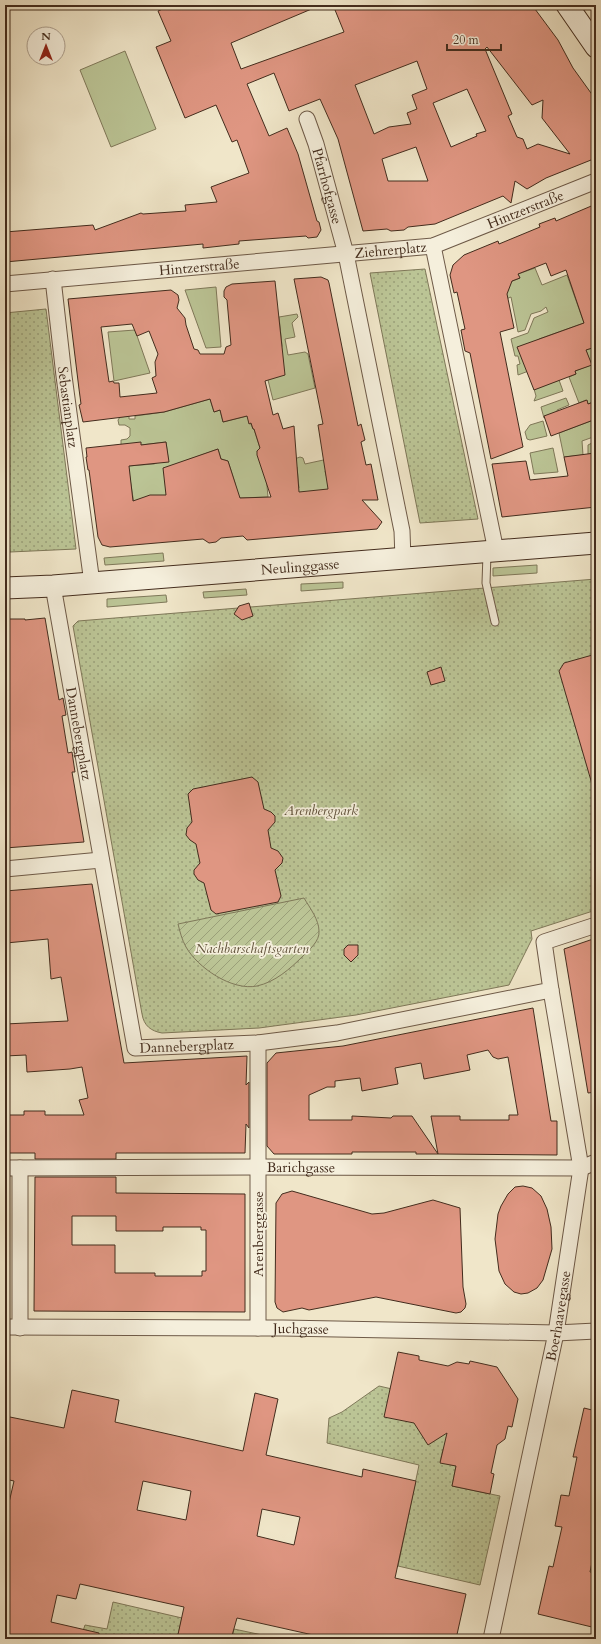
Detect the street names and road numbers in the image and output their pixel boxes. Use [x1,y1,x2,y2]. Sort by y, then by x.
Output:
street label: Pfarrhofgasse [308,146,347,226]
street label: Hintzerstraße [484,185,566,233]
street label: Ziehrerplatz [354,237,428,262]
street label: Hintzerstraße [158,254,240,280]
street label: Sebastianplatz [53,365,83,450]
street label: Neulinggasse [260,554,340,579]
street label: Dannebergplatz [62,686,97,783]
street label: Dannebergplatz [139,1034,235,1057]
street label: Barichgasse [267,1158,335,1177]
street label: Arenberggasse [249,1191,268,1277]
street label: Boerhaavegasse [541,1269,575,1363]
street label: Juchgasse [271,1318,329,1338]

